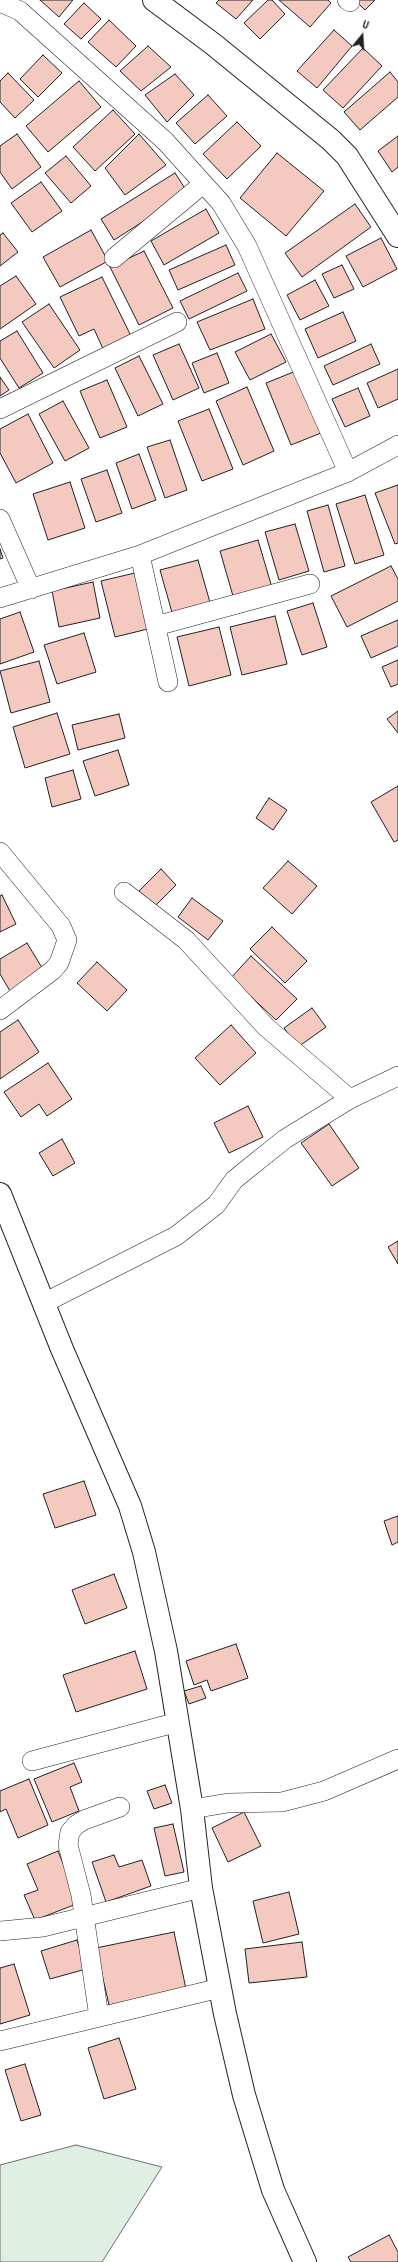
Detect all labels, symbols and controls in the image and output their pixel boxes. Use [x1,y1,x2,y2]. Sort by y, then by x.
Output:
north arrow [342,16,382,56]
text: U [361,17,371,32]

